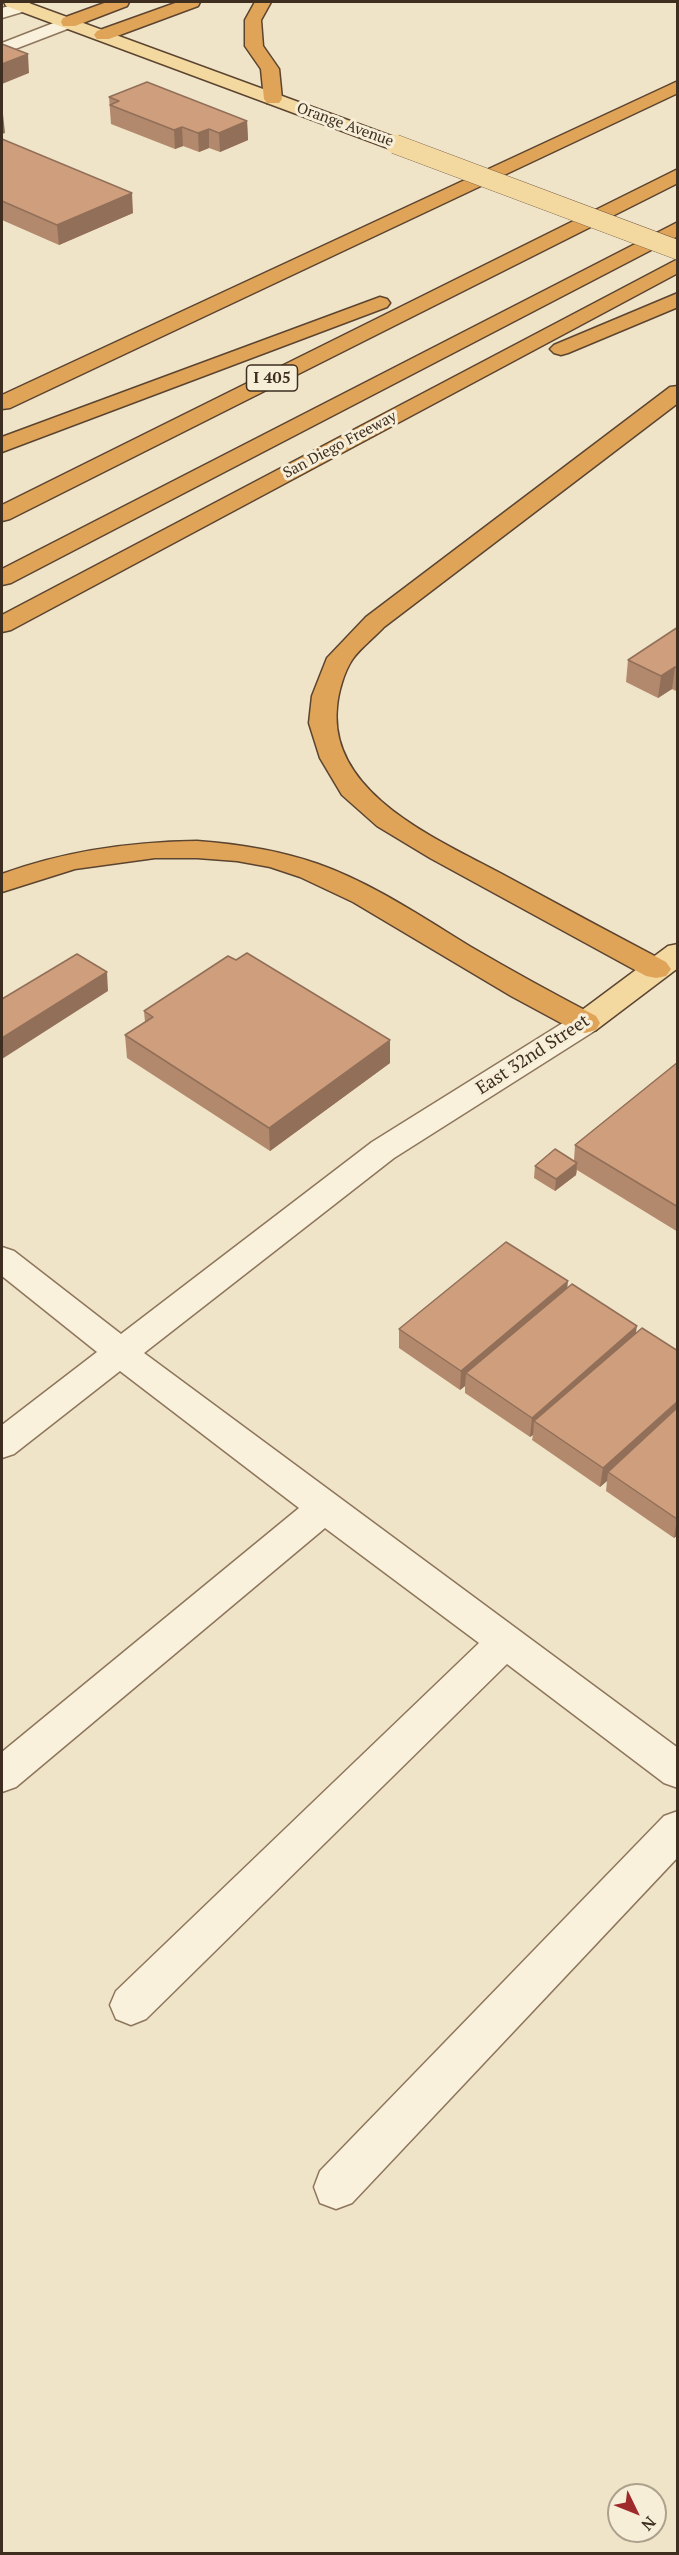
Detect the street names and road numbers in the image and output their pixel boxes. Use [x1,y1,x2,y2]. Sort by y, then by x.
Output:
street label: Orange Avenue [294,99,396,151]
road number: I 405 [246,365,298,391]
street label: San Diego Freeway [280,408,400,482]
street label: East 32nd Street [472,1010,594,1100]

